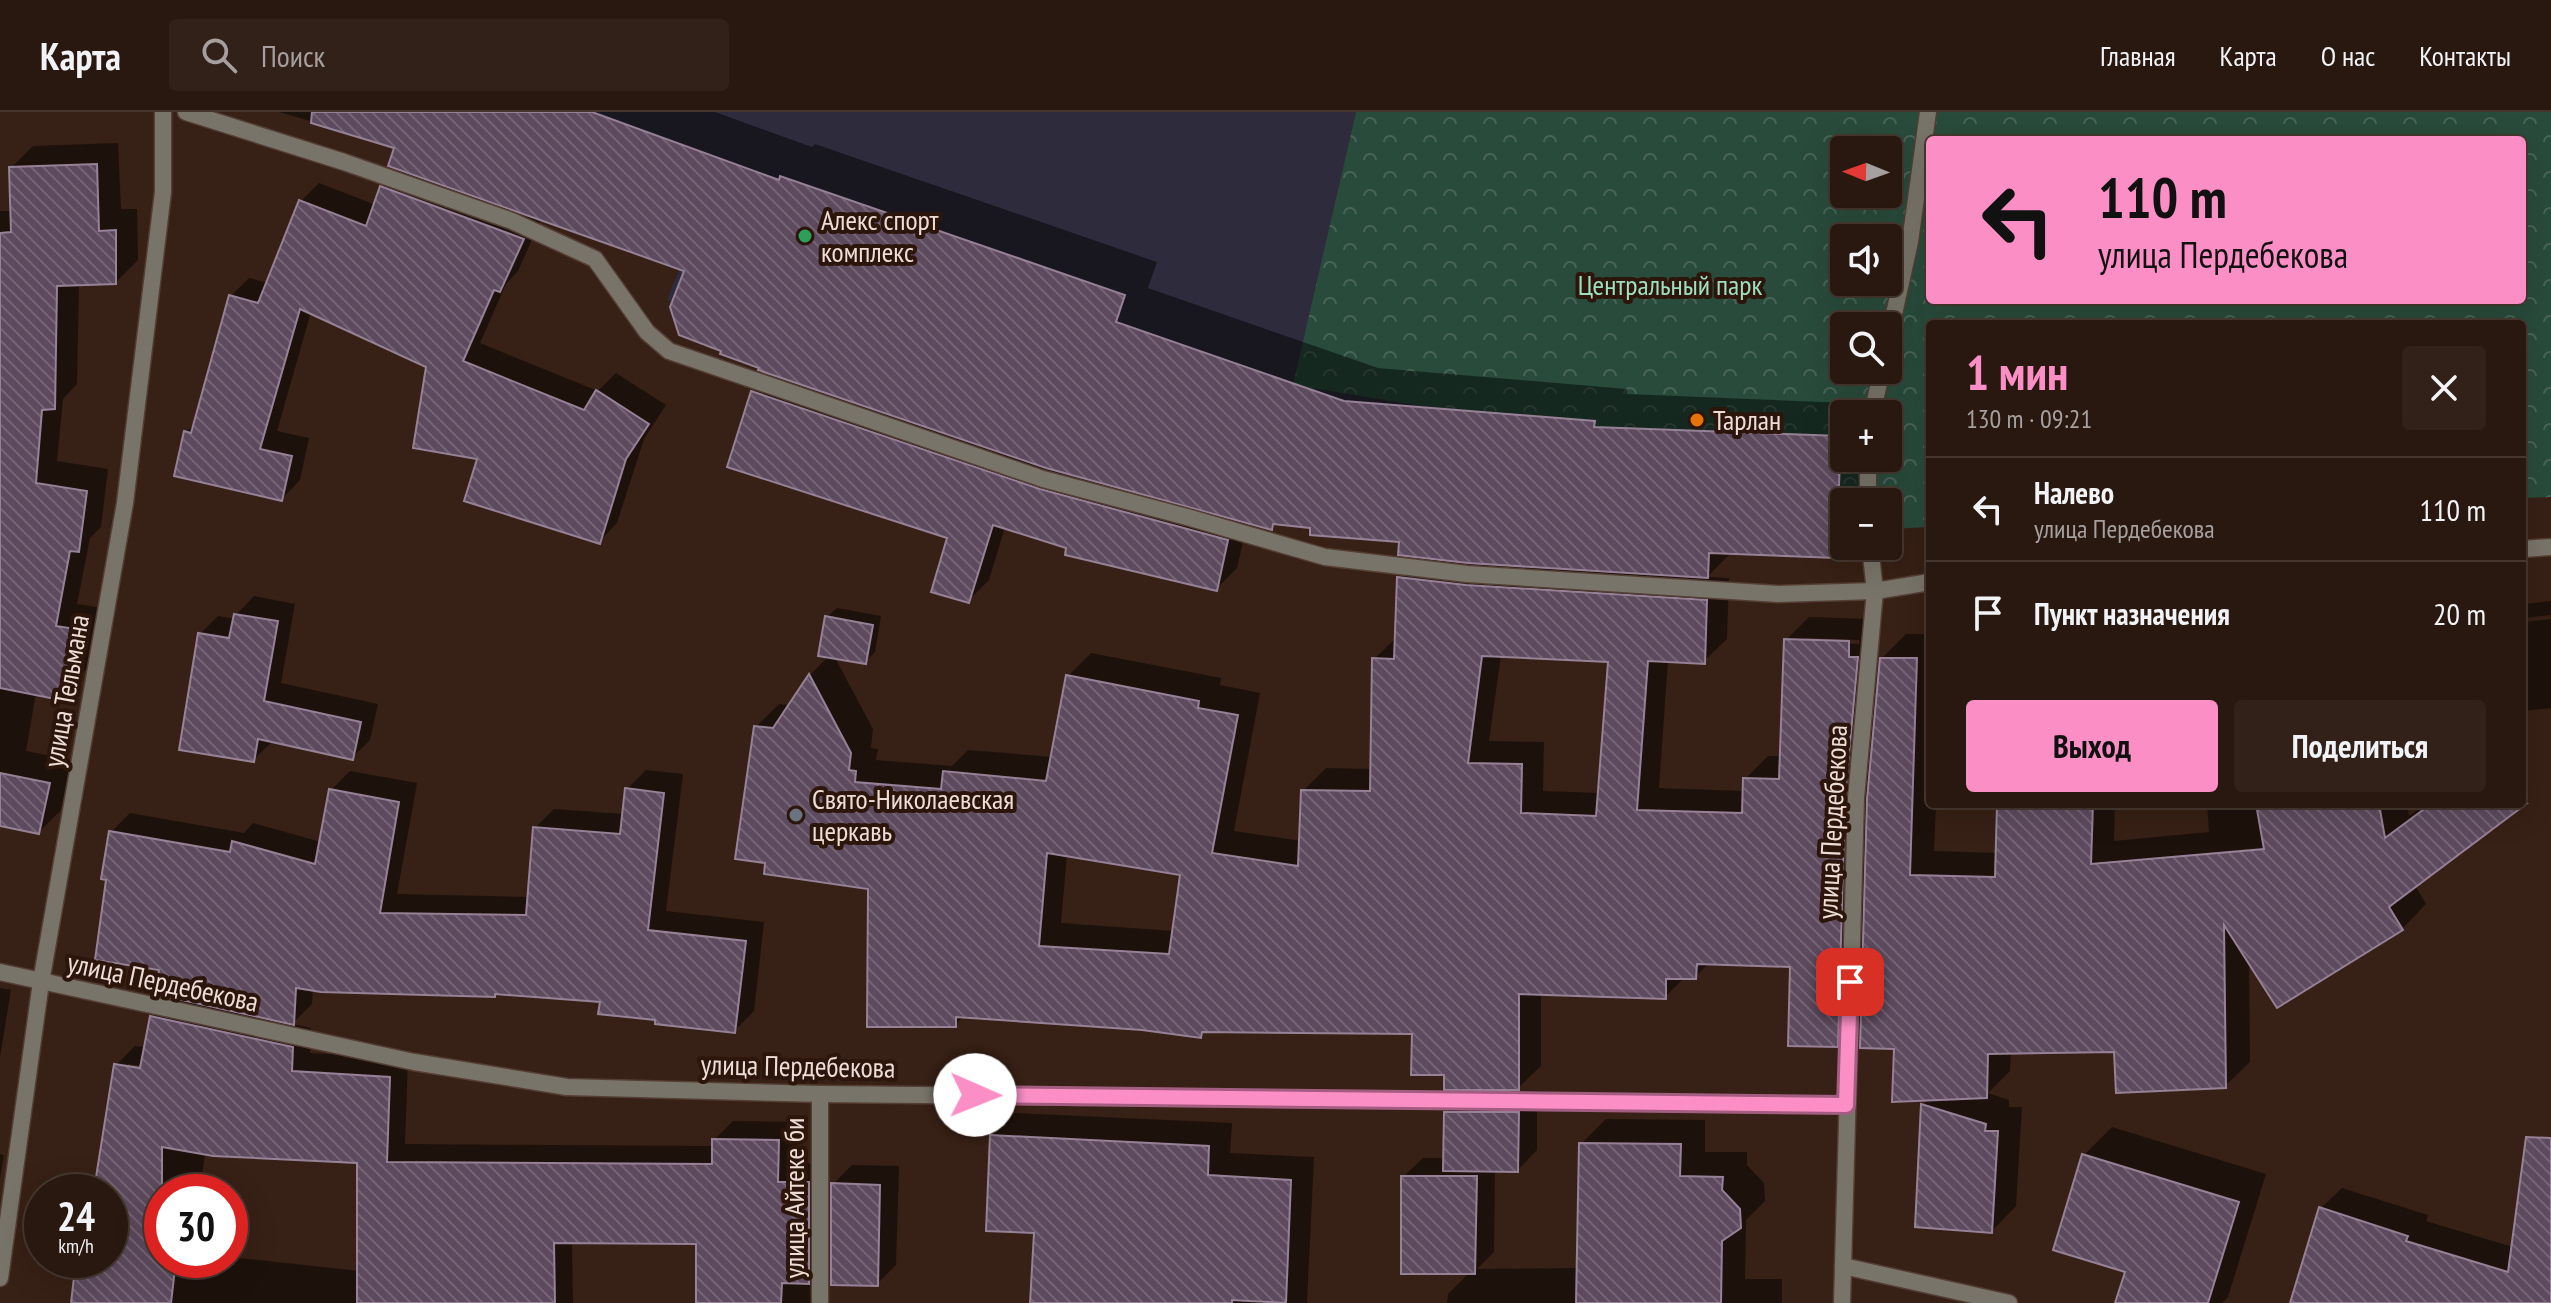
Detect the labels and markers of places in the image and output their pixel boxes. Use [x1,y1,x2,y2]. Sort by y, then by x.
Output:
place label: Алекс спорт комплекс [821,201,938,270]
marker: Алекс спорт комплекс [796,227,814,245]
place label: Тарлан [1713,401,1781,438]
marker: Тарлан [1688,411,1706,429]
place label: Свято-Николаевская церкавь [812,780,1014,849]
marker: Свято-Николаевская церкавь [787,806,805,824]
pin [1816,948,1884,1016]

